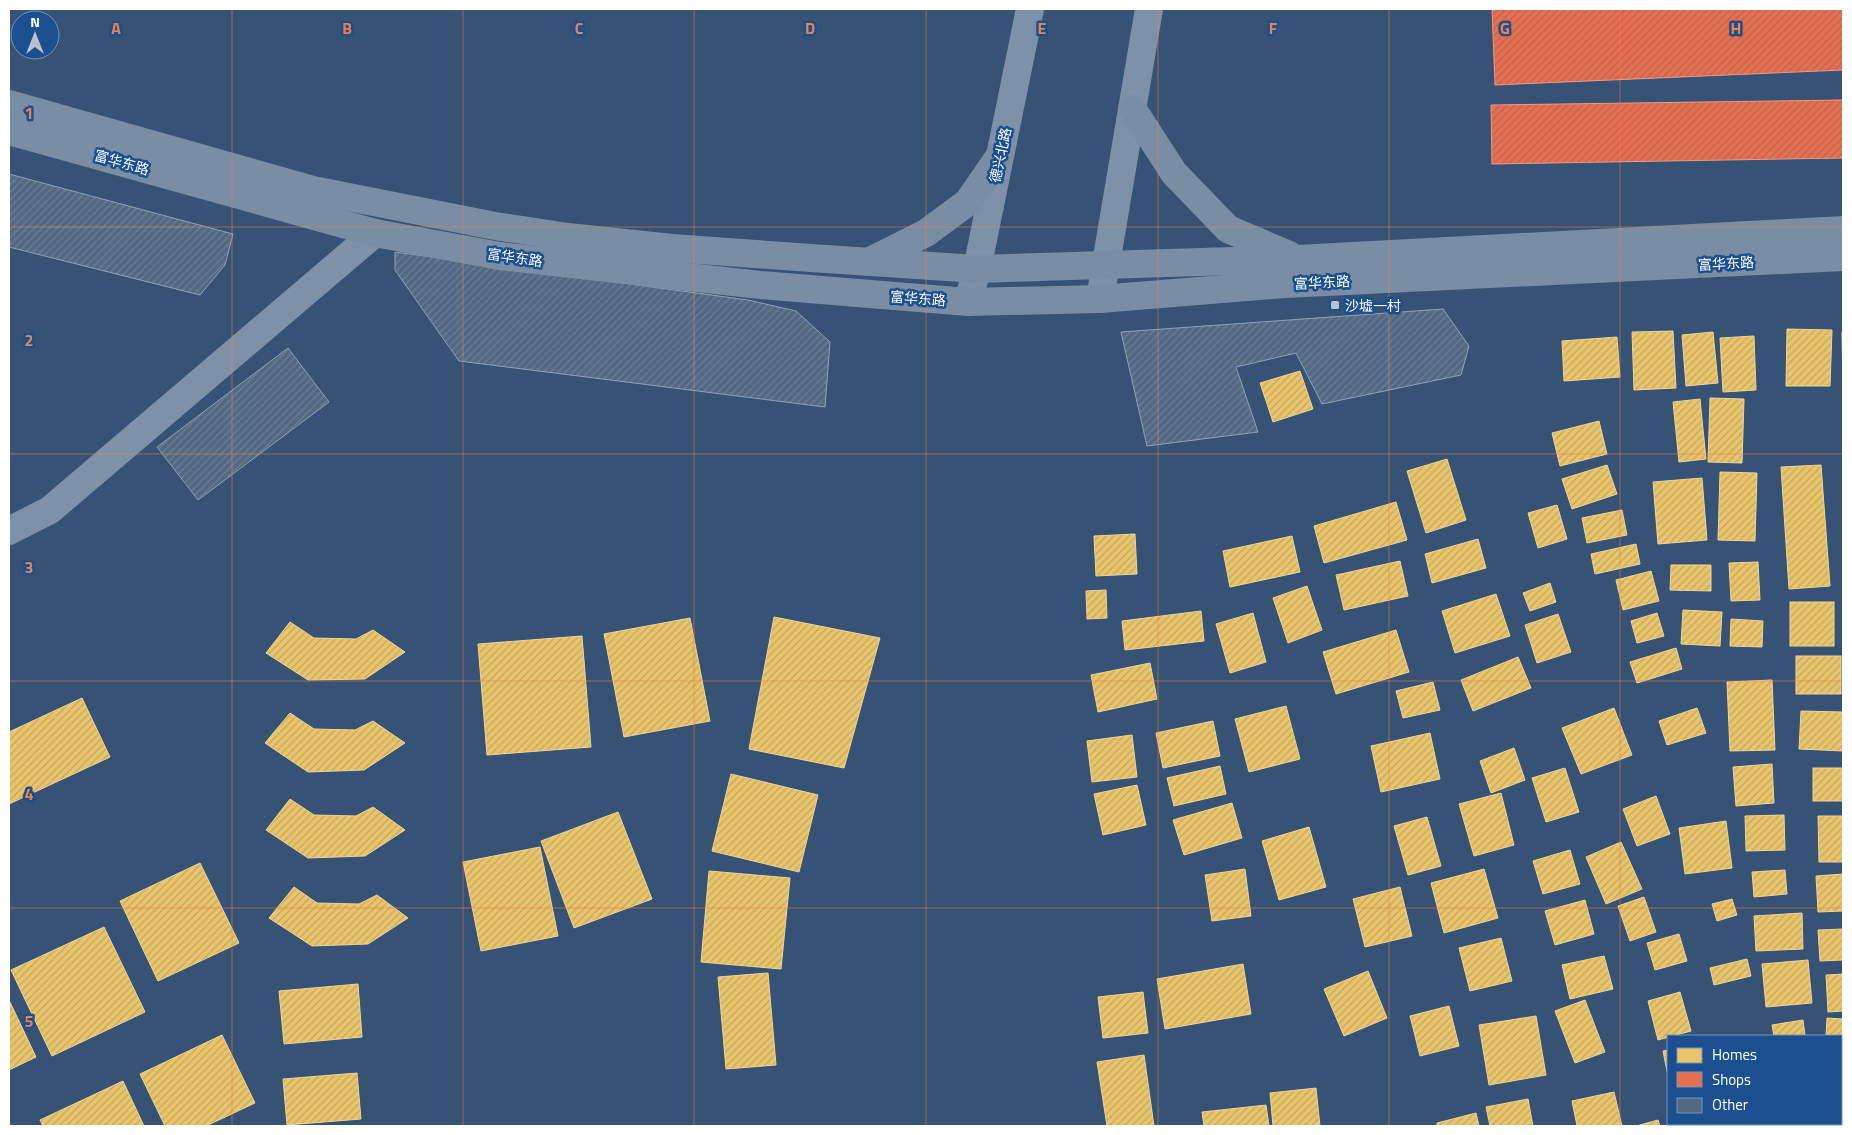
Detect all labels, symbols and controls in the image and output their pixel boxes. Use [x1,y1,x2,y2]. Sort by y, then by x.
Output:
north arrow [10,10,60,60]
text: N [30,11,40,32]
text: A [111,16,121,40]
text: B [342,16,352,40]
text: C [575,16,584,40]
text: D [805,16,815,40]
text: E [1038,16,1047,40]
text: F [1269,16,1278,40]
text: G [1500,16,1510,40]
text: H [1731,16,1741,40]
text: 1 [25,101,33,125]
street label: 德兴北路 [984,125,1016,185]
street label: 富华东路 [92,144,152,180]
street label: 富华东路 [486,243,544,271]
street label: 富华东路 [1697,251,1755,275]
street label: 富华东路 [1293,270,1351,294]
street label: 富华东路 [889,286,947,310]
place label: 沙墟一村 [1345,295,1401,316]
marker: 沙墟一村 [1329,299,1341,311]
text: 2 [25,328,33,352]
text: 3 [25,555,33,579]
text: 4 [25,782,34,806]
text: 5 [25,1009,34,1033]
legend [1667,1035,1842,1125]
text: Homes [1712,1043,1757,1066]
text: Shops [1712,1068,1751,1091]
text: Other [1712,1093,1748,1116]

